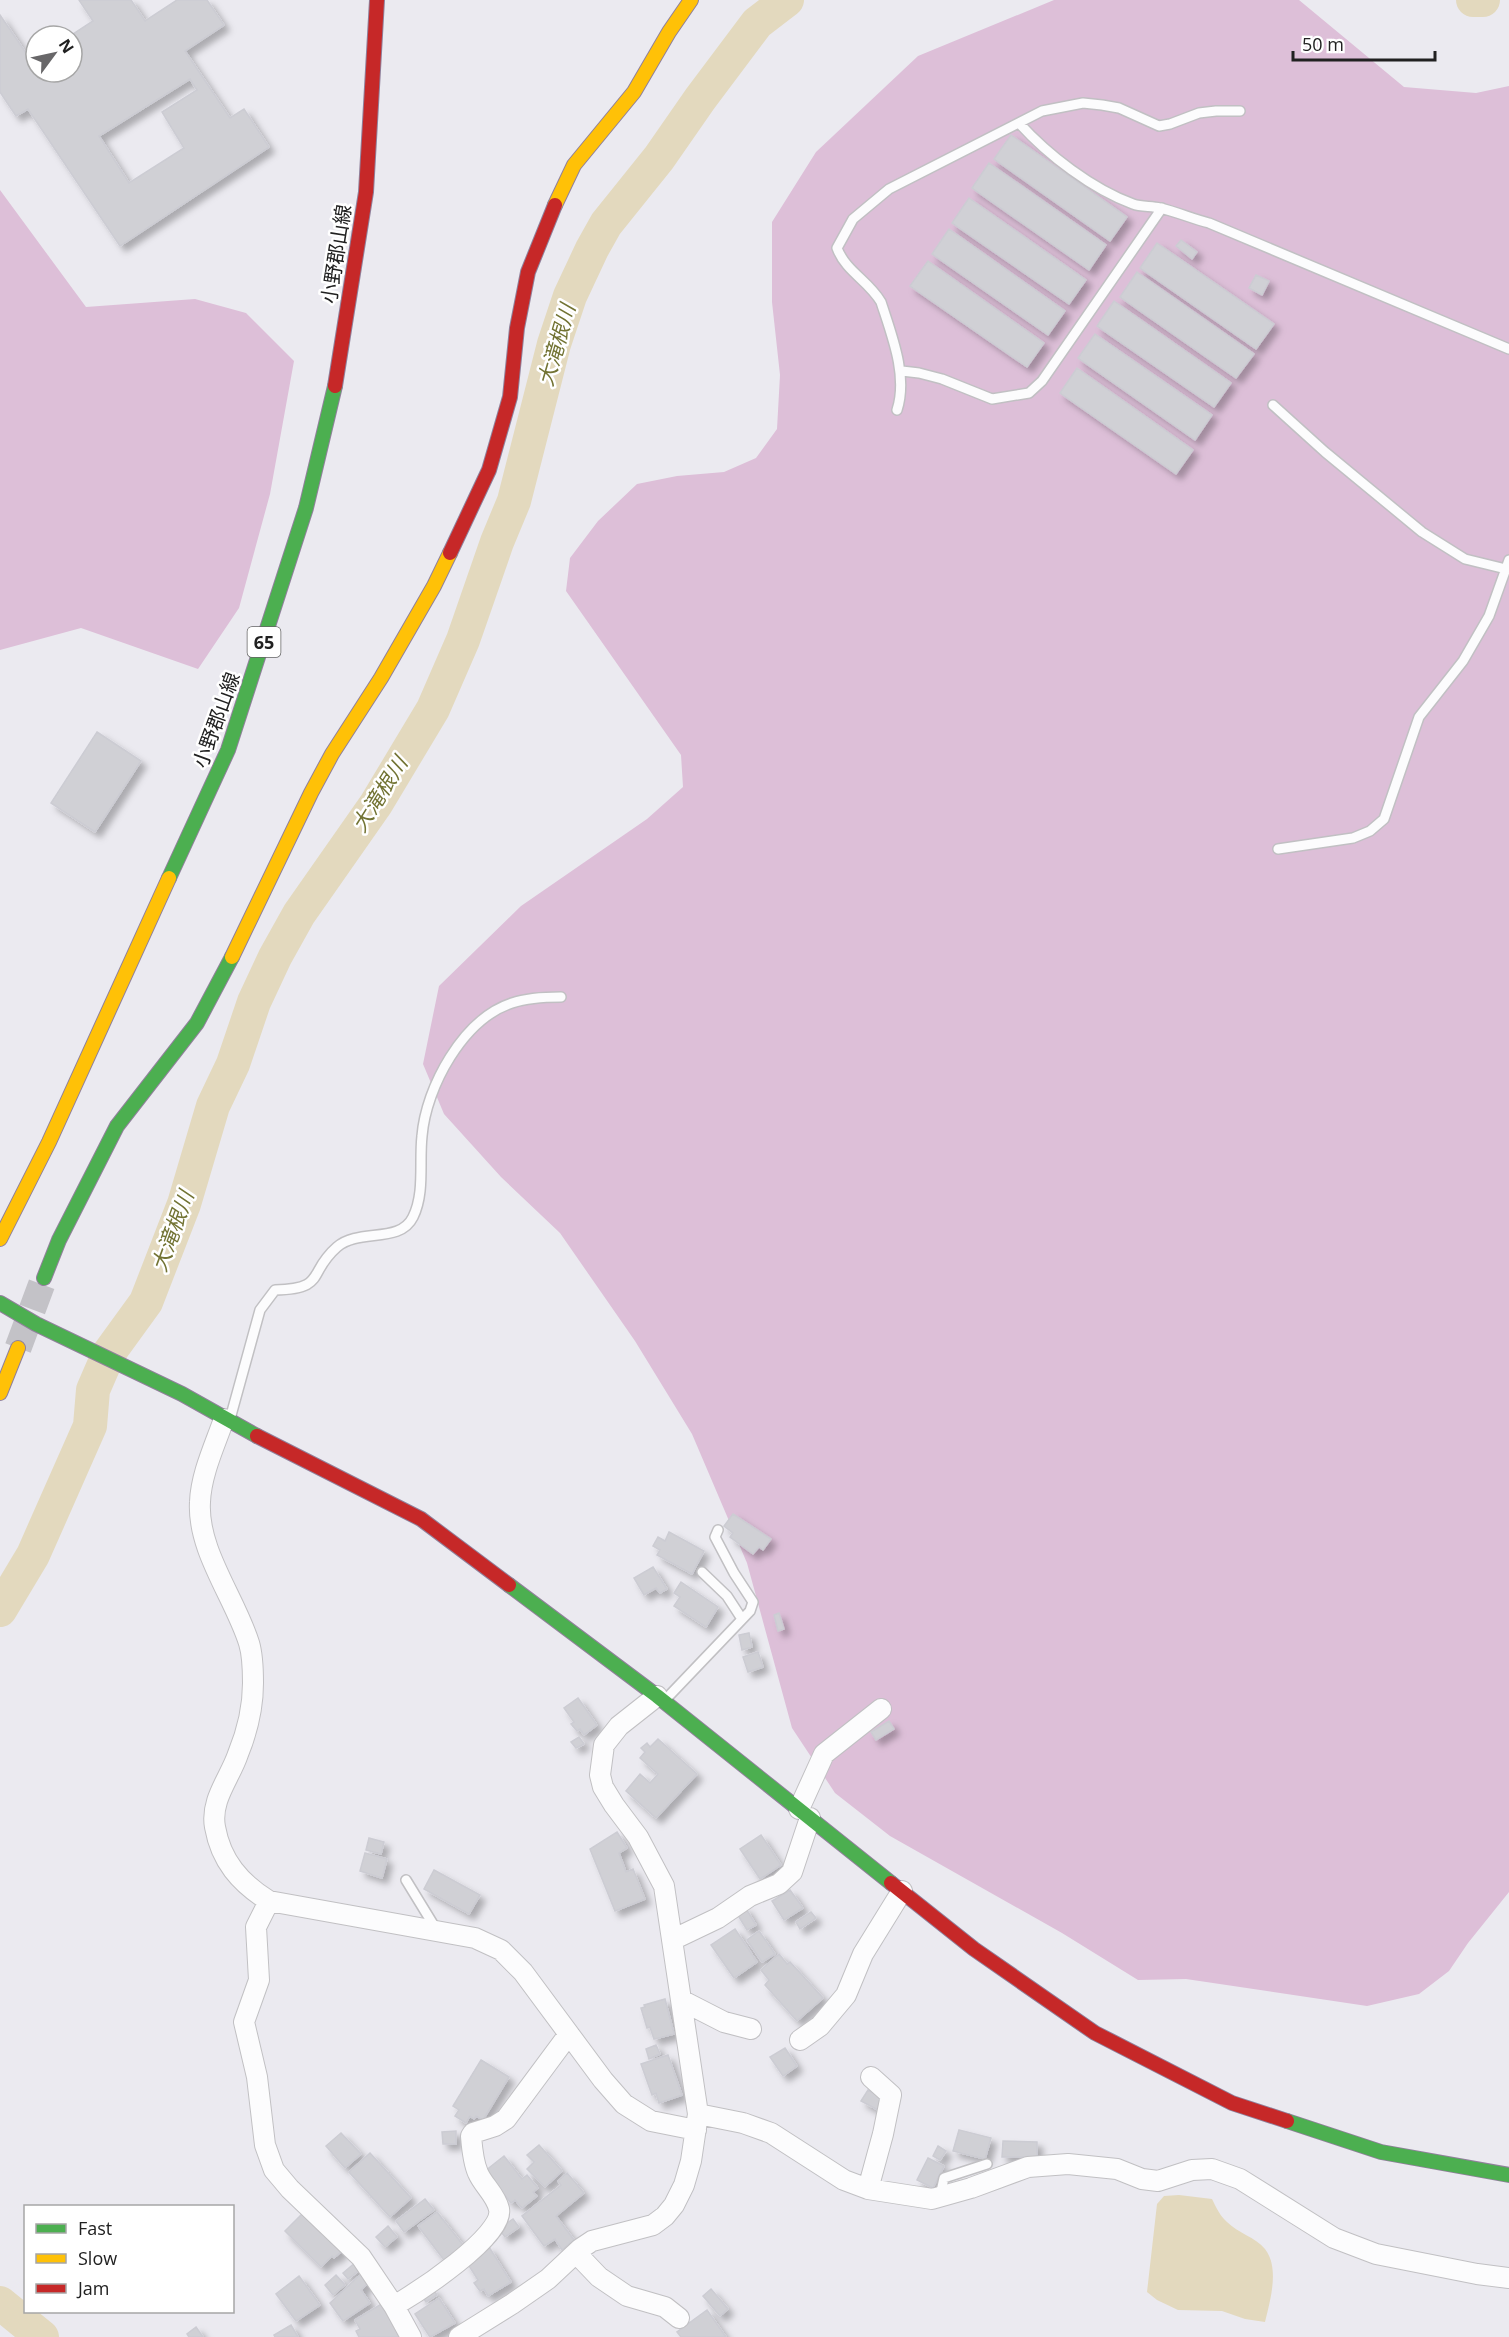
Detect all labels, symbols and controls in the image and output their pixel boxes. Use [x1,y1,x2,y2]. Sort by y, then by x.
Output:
north arrow [24,24,84,84]
scale bar [1293,24,1436,62]
text: 50 m [1302,32,1344,56]
text: N [54,34,79,57]
street label: 小野郡山線 [315,203,357,305]
water label: 大滝根川 [531,299,582,389]
road number: 65 [248,627,280,657]
street label: 小野郡山線 [186,668,246,772]
water label: 大滝根川 [345,749,414,837]
water label: 大滝根川 [144,1185,200,1275]
legend [24,2205,234,2313]
text: Fast [78,2216,112,2240]
text: Slow [78,2246,117,2270]
text: Jam [76,2276,110,2300]

